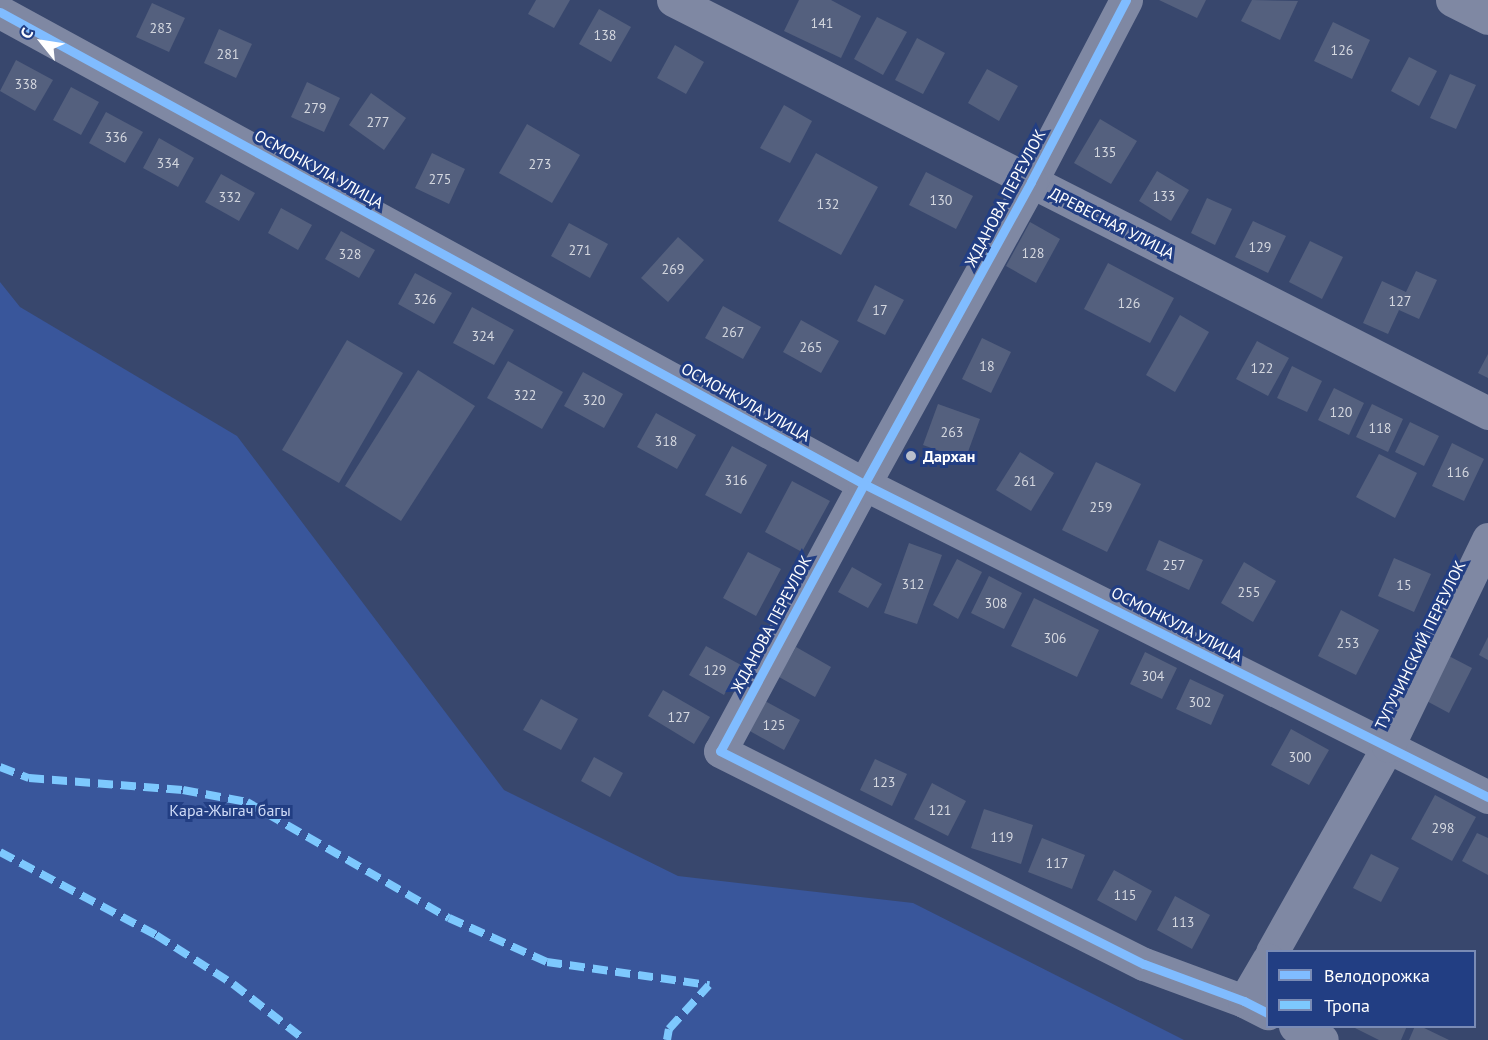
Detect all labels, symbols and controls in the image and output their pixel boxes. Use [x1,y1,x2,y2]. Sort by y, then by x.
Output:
north arrow [12,12,72,72]
house number: 141 [811,15,833,31]
house number: 283 [150,20,172,36]
text: С [16,24,37,42]
house number: 138 [594,27,616,43]
house number: 126 [1331,42,1353,58]
house number: 281 [217,46,239,62]
house number: 338 [15,76,37,92]
house number: 279 [304,100,326,116]
house number: 277 [367,114,389,130]
street label: ОСМОНКУЛА УЛИЦА [251,125,387,213]
street label: ЖДАНОВА ПЕРЕУЛОК [960,126,1050,270]
house number: 336 [105,129,127,145]
house number: 135 [1094,144,1116,160]
house number: 334 [157,155,179,171]
house number: 273 [529,156,551,172]
house number: 275 [429,171,451,187]
street label: ДРЕВЕСНАЯ УЛИЦА [1046,183,1178,263]
house number: 133 [1153,188,1175,204]
house number: 332 [219,189,241,205]
house number: 130 [930,192,952,208]
house number: 132 [817,196,839,212]
house number: 129 [1249,239,1271,255]
house number: 271 [569,242,591,258]
house number: 128 [1022,245,1044,261]
house number: 328 [339,246,361,262]
house number: 269 [662,261,684,277]
house number: 326 [414,291,436,307]
house number: 127 [1389,293,1411,309]
house number: 126 [1118,295,1140,311]
house number: 17 [872,302,888,318]
house number: 267 [722,324,744,340]
house number: 324 [472,328,494,344]
house number: 265 [800,339,822,355]
street label: ОСМОНКУЛА УЛИЦА [678,358,814,446]
house number: 18 [979,358,995,374]
house number: 122 [1251,360,1273,376]
house number: 322 [514,387,536,403]
house number: 320 [583,392,605,408]
house number: 120 [1330,404,1352,420]
house number: 118 [1369,420,1391,436]
house number: 263 [941,424,963,440]
house number: 318 [655,433,677,449]
place label: Дархан [923,446,975,466]
marker: Дархан [904,449,918,463]
house number: 116 [1447,464,1469,480]
house number: 316 [725,472,747,488]
house number: 261 [1014,473,1036,489]
house number: 259 [1090,499,1112,515]
street label: ЖДАНОВА ПЕРЕУЛОК [726,552,816,696]
house number: 257 [1163,557,1185,573]
street label: ТУГУЧИНСКИЙ ПЕРЕУЛОК [1371,557,1469,733]
house number: 312 [902,576,924,592]
house number: 15 [1396,577,1412,593]
street label: ОСМОНКУЛА УЛИЦА [1108,582,1246,666]
house number: 255 [1238,584,1260,600]
house number: 308 [985,595,1007,611]
house number: 306 [1044,630,1066,646]
house number: 253 [1337,635,1359,651]
house number: 129 [704,662,726,678]
house number: 304 [1142,668,1164,684]
house number: 302 [1189,694,1211,710]
house number: 127 [668,709,690,725]
house number: 125 [763,717,785,733]
house number: 300 [1289,749,1311,765]
house number: 123 [873,774,895,790]
park label: Кара-Жыгач багы [169,800,291,820]
house number: 121 [929,802,951,818]
house number: 298 [1432,820,1454,836]
house number: 119 [991,829,1013,845]
house number: 117 [1046,855,1068,871]
house number: 115 [1114,887,1136,903]
house number: 113 [1172,914,1194,930]
legend [1266,950,1476,1028]
text: Велодорожка [1324,964,1430,987]
text: Тропа [1324,994,1370,1017]

